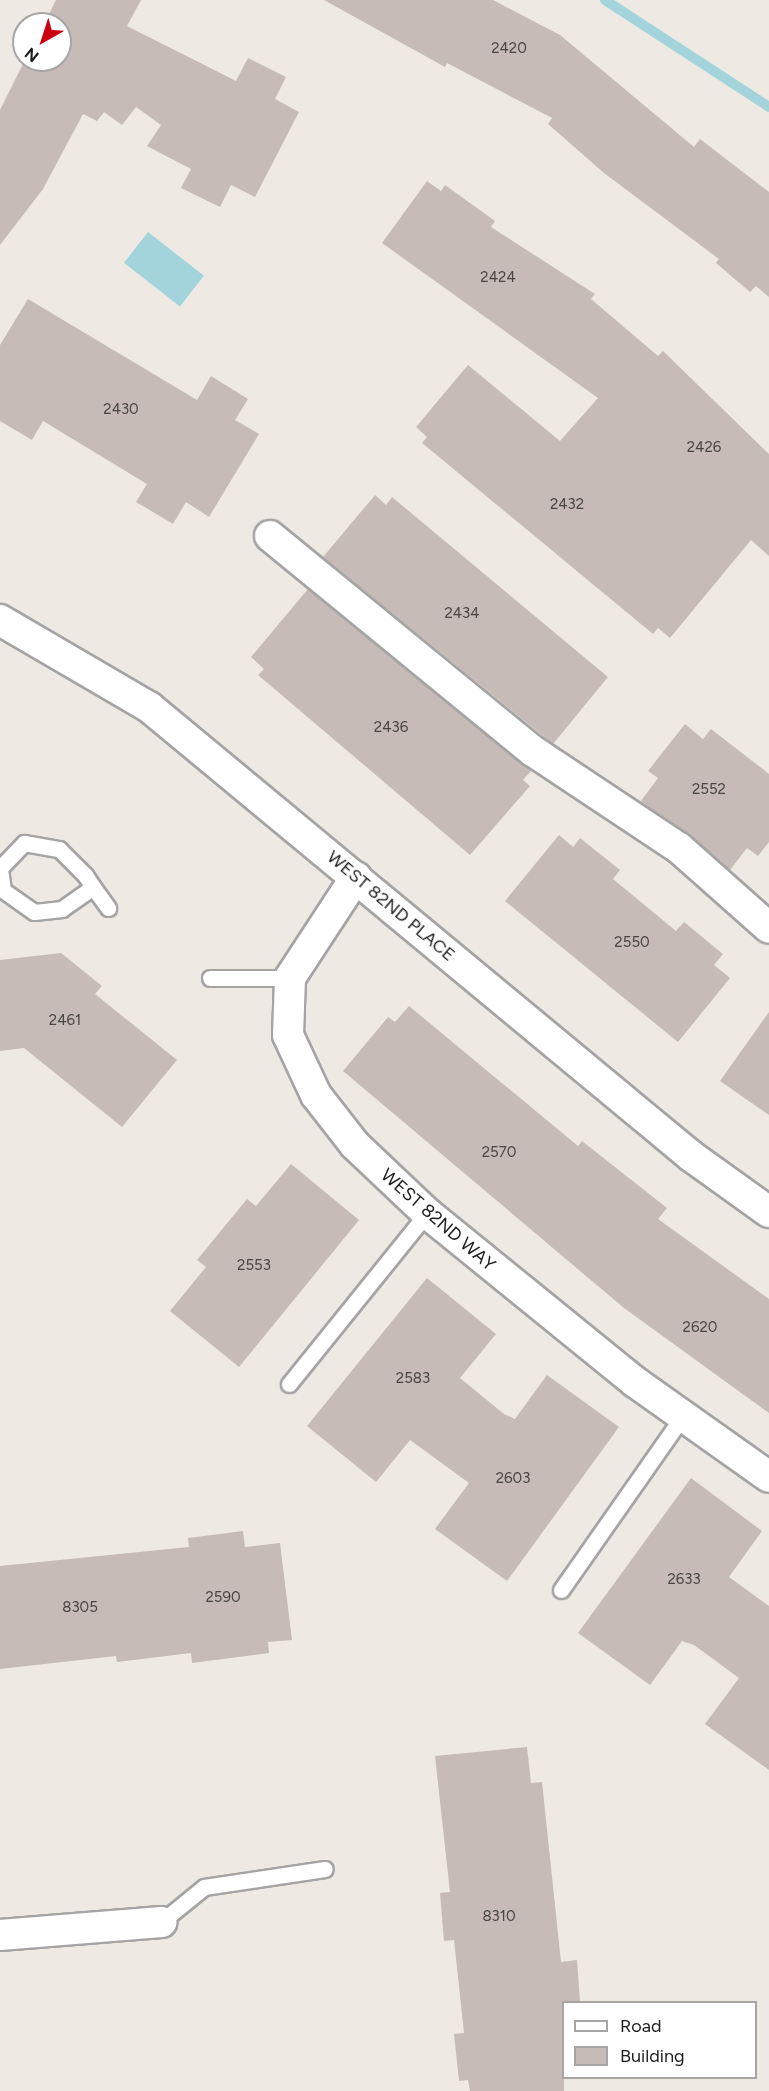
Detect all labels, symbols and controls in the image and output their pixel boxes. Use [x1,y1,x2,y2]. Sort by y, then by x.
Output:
north arrow [12,12,72,72]
house number: 2420 [491,40,527,58]
text: N [21,44,42,66]
house number: 2424 [480,269,516,287]
house number: 2430 [103,401,139,419]
house number: 2426 [687,439,721,457]
house number: 2432 [550,496,584,514]
house number: 2434 [444,605,480,623]
house number: 2436 [374,719,408,737]
house number: 2552 [692,781,726,799]
street label: WEST 82ND PLACE [323,846,459,966]
house number: 2550 [614,934,650,952]
house number: 2461 [49,1012,81,1030]
house number: 2570 [482,1144,516,1162]
street label: WEST 82ND WAY [376,1164,500,1276]
house number: 2553 [237,1257,271,1275]
house number: 2620 [683,1319,717,1337]
house number: 2583 [396,1370,430,1388]
house number: 2603 [496,1470,530,1488]
house number: 2633 [667,1571,701,1589]
house number: 2590 [205,1589,241,1607]
house number: 8305 [62,1599,98,1617]
house number: 8310 [482,1908,516,1926]
legend [562,2001,757,2079]
text: Road [620,2015,661,2037]
text: Building [620,2045,685,2067]

